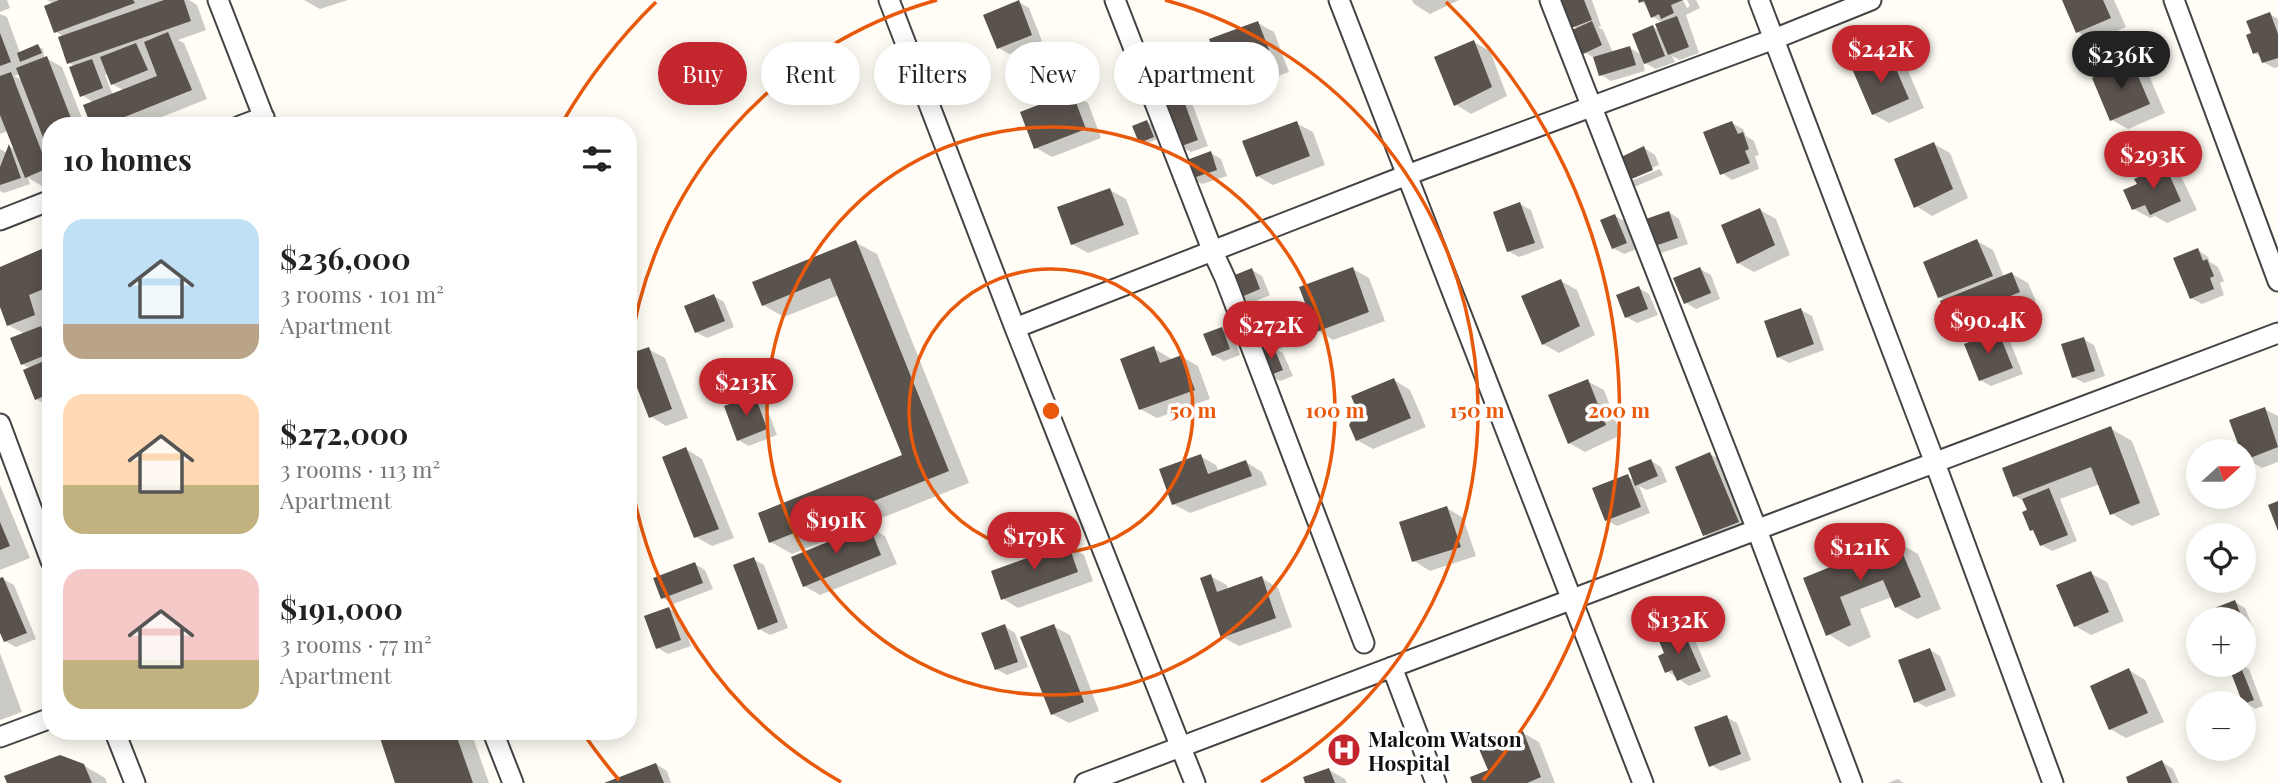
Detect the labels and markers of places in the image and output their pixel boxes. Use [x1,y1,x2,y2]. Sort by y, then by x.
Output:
pin: $242K [1832,25,1930,85]
pin: $236K [2072,32,2170,91]
pin: $293K [2104,132,2202,191]
pin: $90.4K [1931,296,2045,356]
pin: $272K [1222,302,1320,361]
pin: $213K [697,358,795,418]
centre of rings [1039,399,1063,423]
pin: $191K [787,496,885,556]
pin: $179K [985,512,1083,572]
pin: $121K [1811,524,1909,583]
pin: $132K [1629,596,1727,656]
place label: Malcom Watson Hospital [1368,724,1522,776]
hospital icon: Malcom Watson Hospital [1325,731,1363,769]

